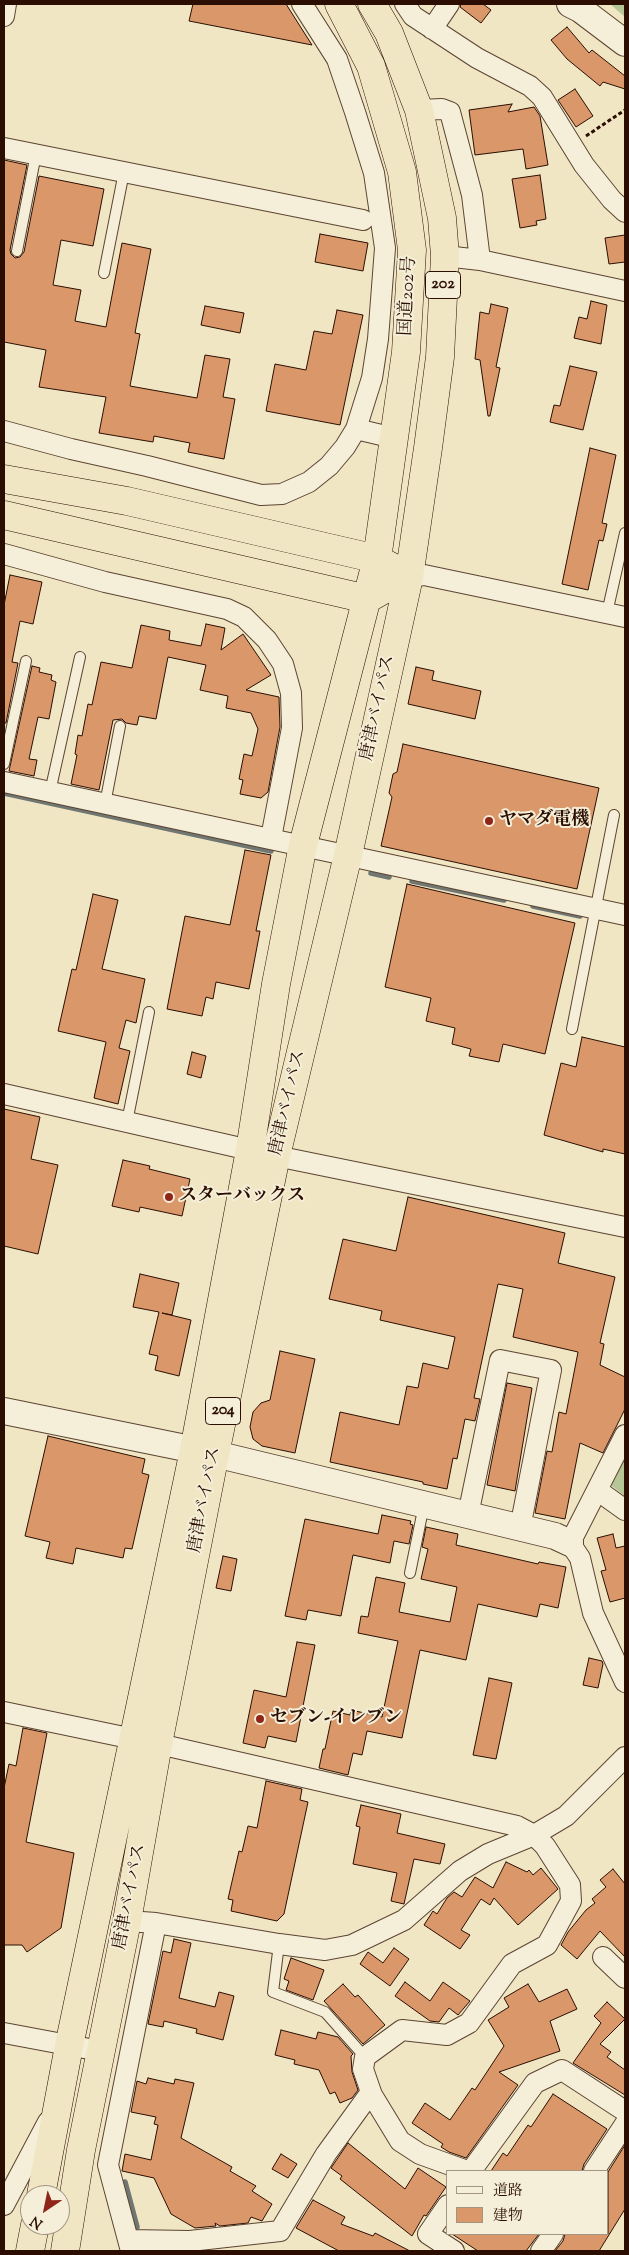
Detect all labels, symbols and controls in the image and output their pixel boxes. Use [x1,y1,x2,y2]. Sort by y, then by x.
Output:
street label: 国道202号 [396,255,422,337]
road number: 202 [426,272,460,298]
street label: 唐津バイパス [357,653,401,763]
place label: ヤマダ電機 [499,810,589,832]
marker: ヤマダ電機 [483,815,495,827]
street label: 唐津バイパス [266,1048,312,1158]
place label: スターバックス [179,1186,305,1208]
marker: スターバックス [163,1191,175,1203]
road number: 204 [206,1398,240,1424]
street label: 唐津バイパス [185,1445,227,1555]
place label: セブン-イレブン [270,1708,402,1730]
marker: セブン-イレブン [254,1713,266,1725]
street label: 唐津バイパス [110,1842,152,1952]
legend [446,2170,609,2235]
text: 道路 [493,2181,523,2202]
north arrow [20,2185,70,2235]
text: 建物 [493,2206,523,2227]
text: N [27,2210,47,2233]

